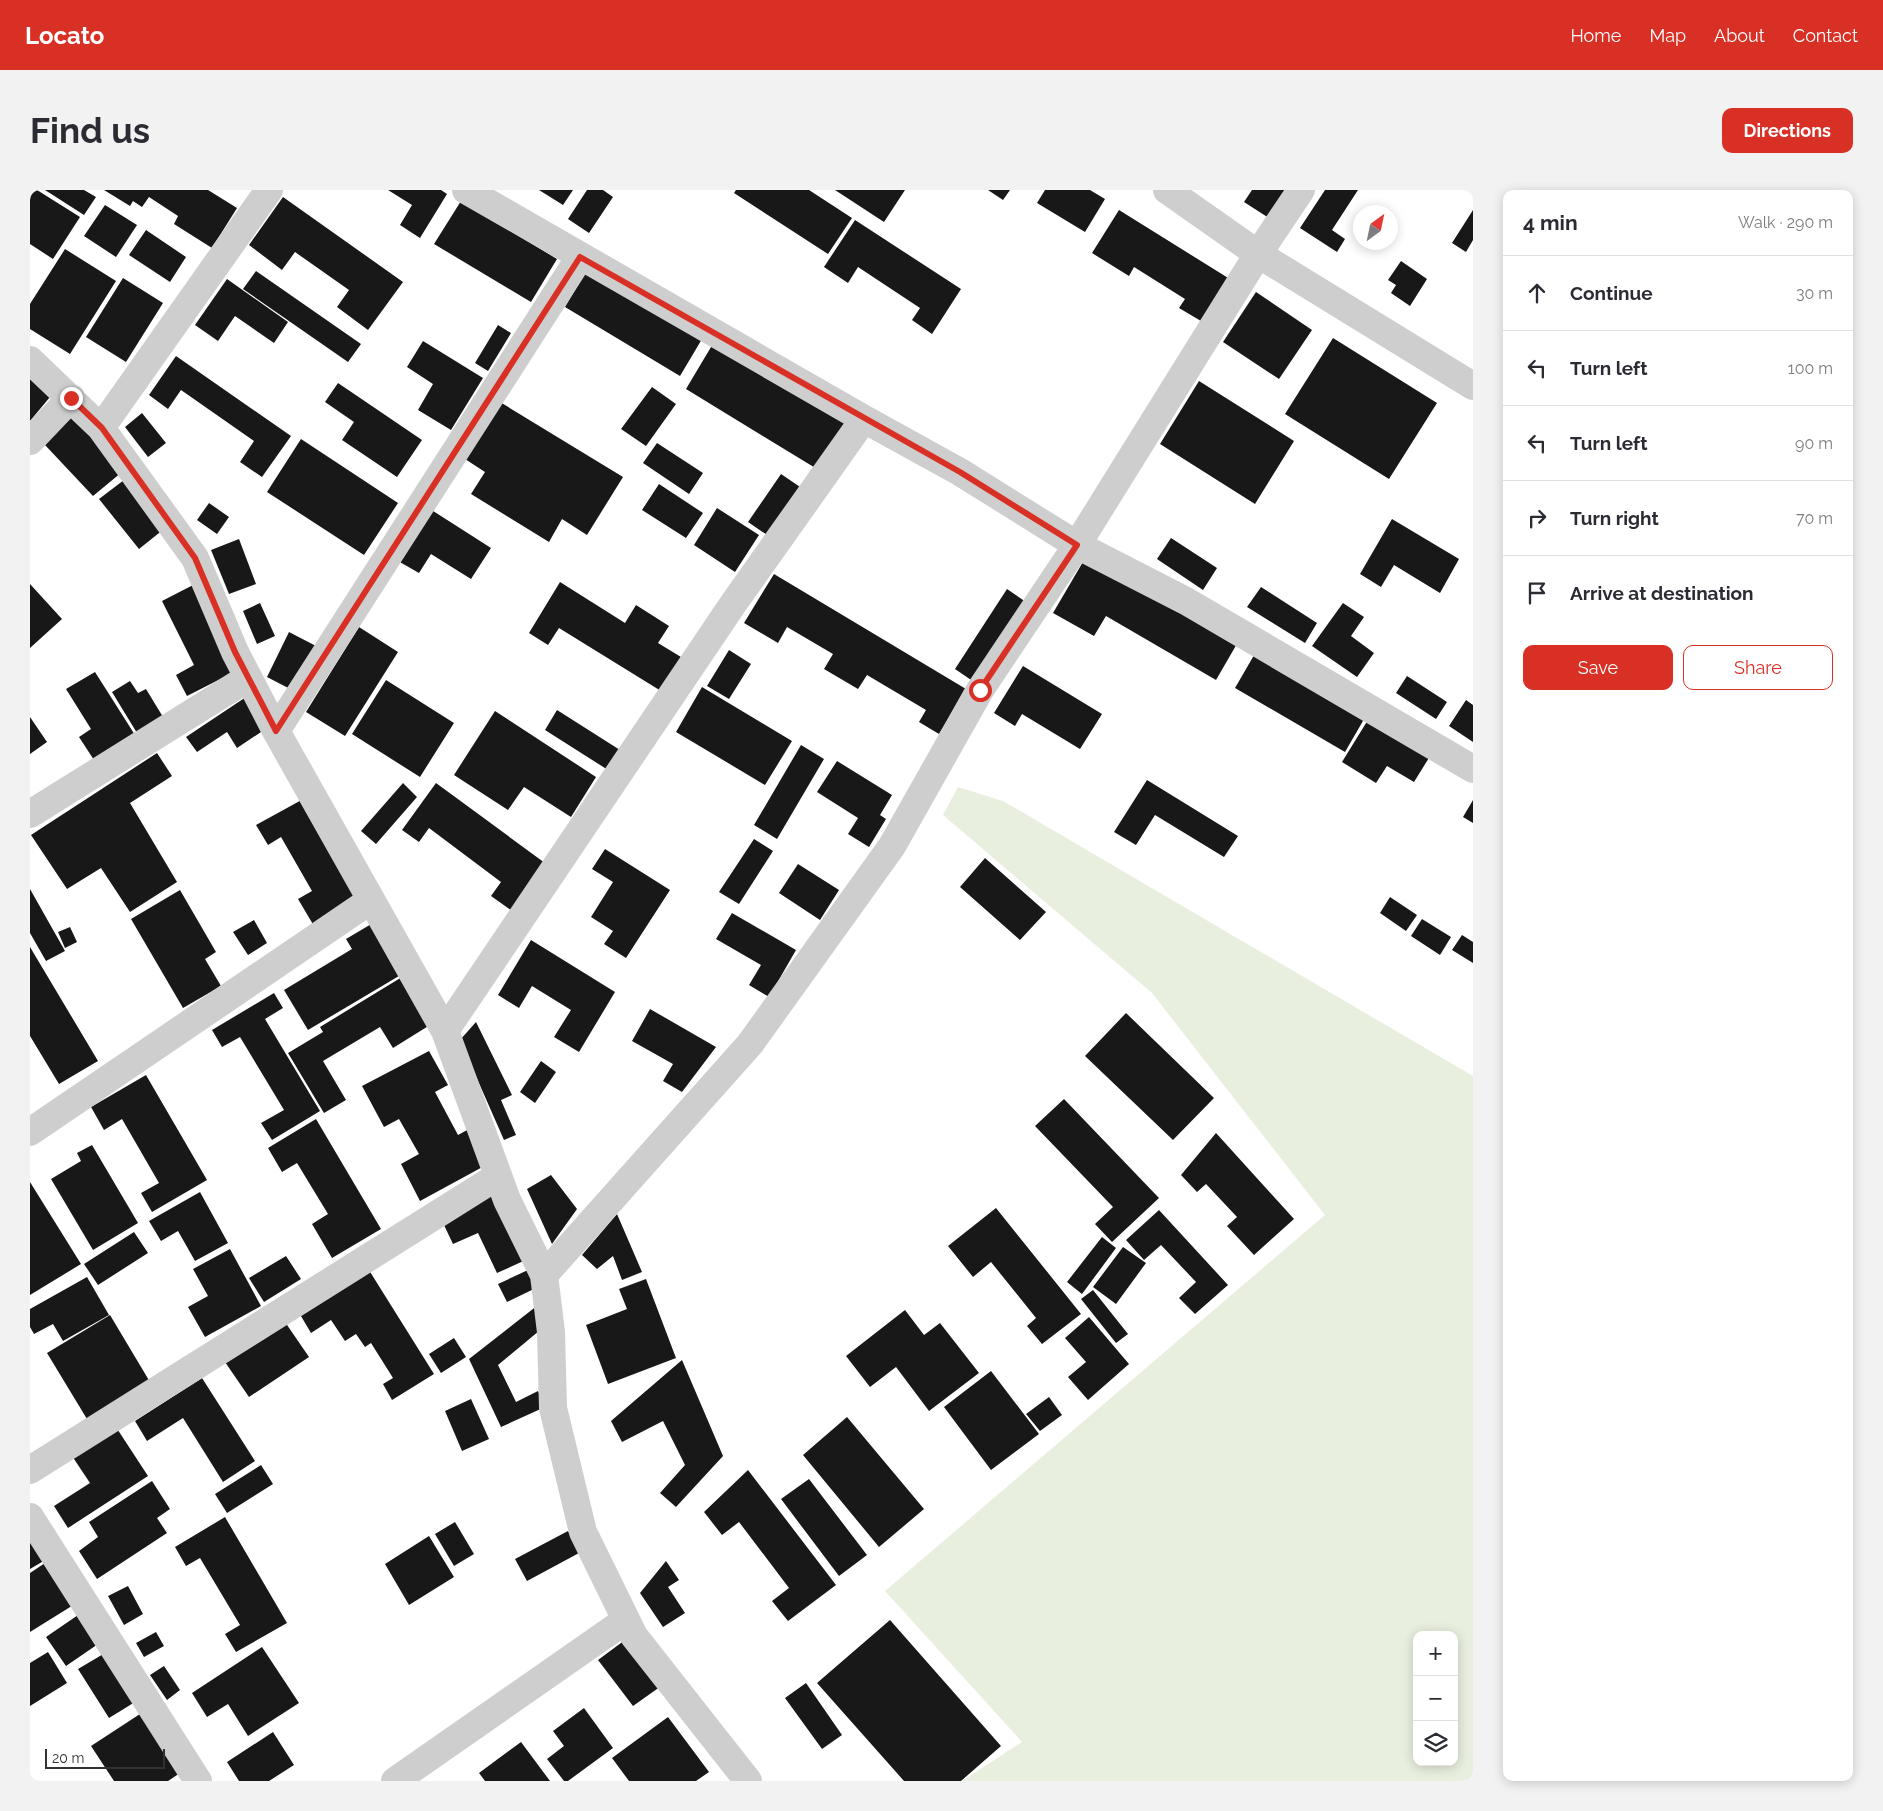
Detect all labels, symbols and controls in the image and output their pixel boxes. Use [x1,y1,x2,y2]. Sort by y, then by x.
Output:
text: Locato [25,21,104,50]
text: Home [1570,25,1621,46]
text: Map [1649,25,1686,46]
text: About [1714,25,1765,46]
text: Contact [1793,25,1858,46]
button: Directions [1722,108,1853,153]
text: Find us [30,110,150,151]
north arrow [1353,205,1398,250]
text: 4 min [1523,210,1578,235]
text: Walk · 290 m [1738,213,1833,232]
icon: ahead [1523,279,1551,307]
text: Continue [1570,282,1653,304]
text: 30 m [1796,284,1833,303]
icon: left [1523,354,1551,382]
text: Turn left [1570,357,1647,379]
text: 100 m [1788,359,1833,378]
route end [60,387,83,410]
icon: left [1523,429,1551,457]
text: Turn left [1570,432,1647,454]
text: 90 m [1795,434,1833,453]
icon: right [1523,504,1551,532]
text: Turn right [1570,507,1659,529]
text: 70 m [1796,509,1833,528]
icon: arrive [1523,579,1551,607]
text: Arrive at destination [1570,582,1754,604]
button: Save [1523,645,1673,690]
button: Share [1683,645,1833,690]
route start [969,679,992,702]
map controls [1413,1631,1458,1766]
button: + [1413,1631,1458,1676]
button: − [1413,1676,1458,1721]
button: layers [1413,1721,1458,1766]
scale bar [45,1746,165,1769]
text: 20 m [52,1750,84,1766]

